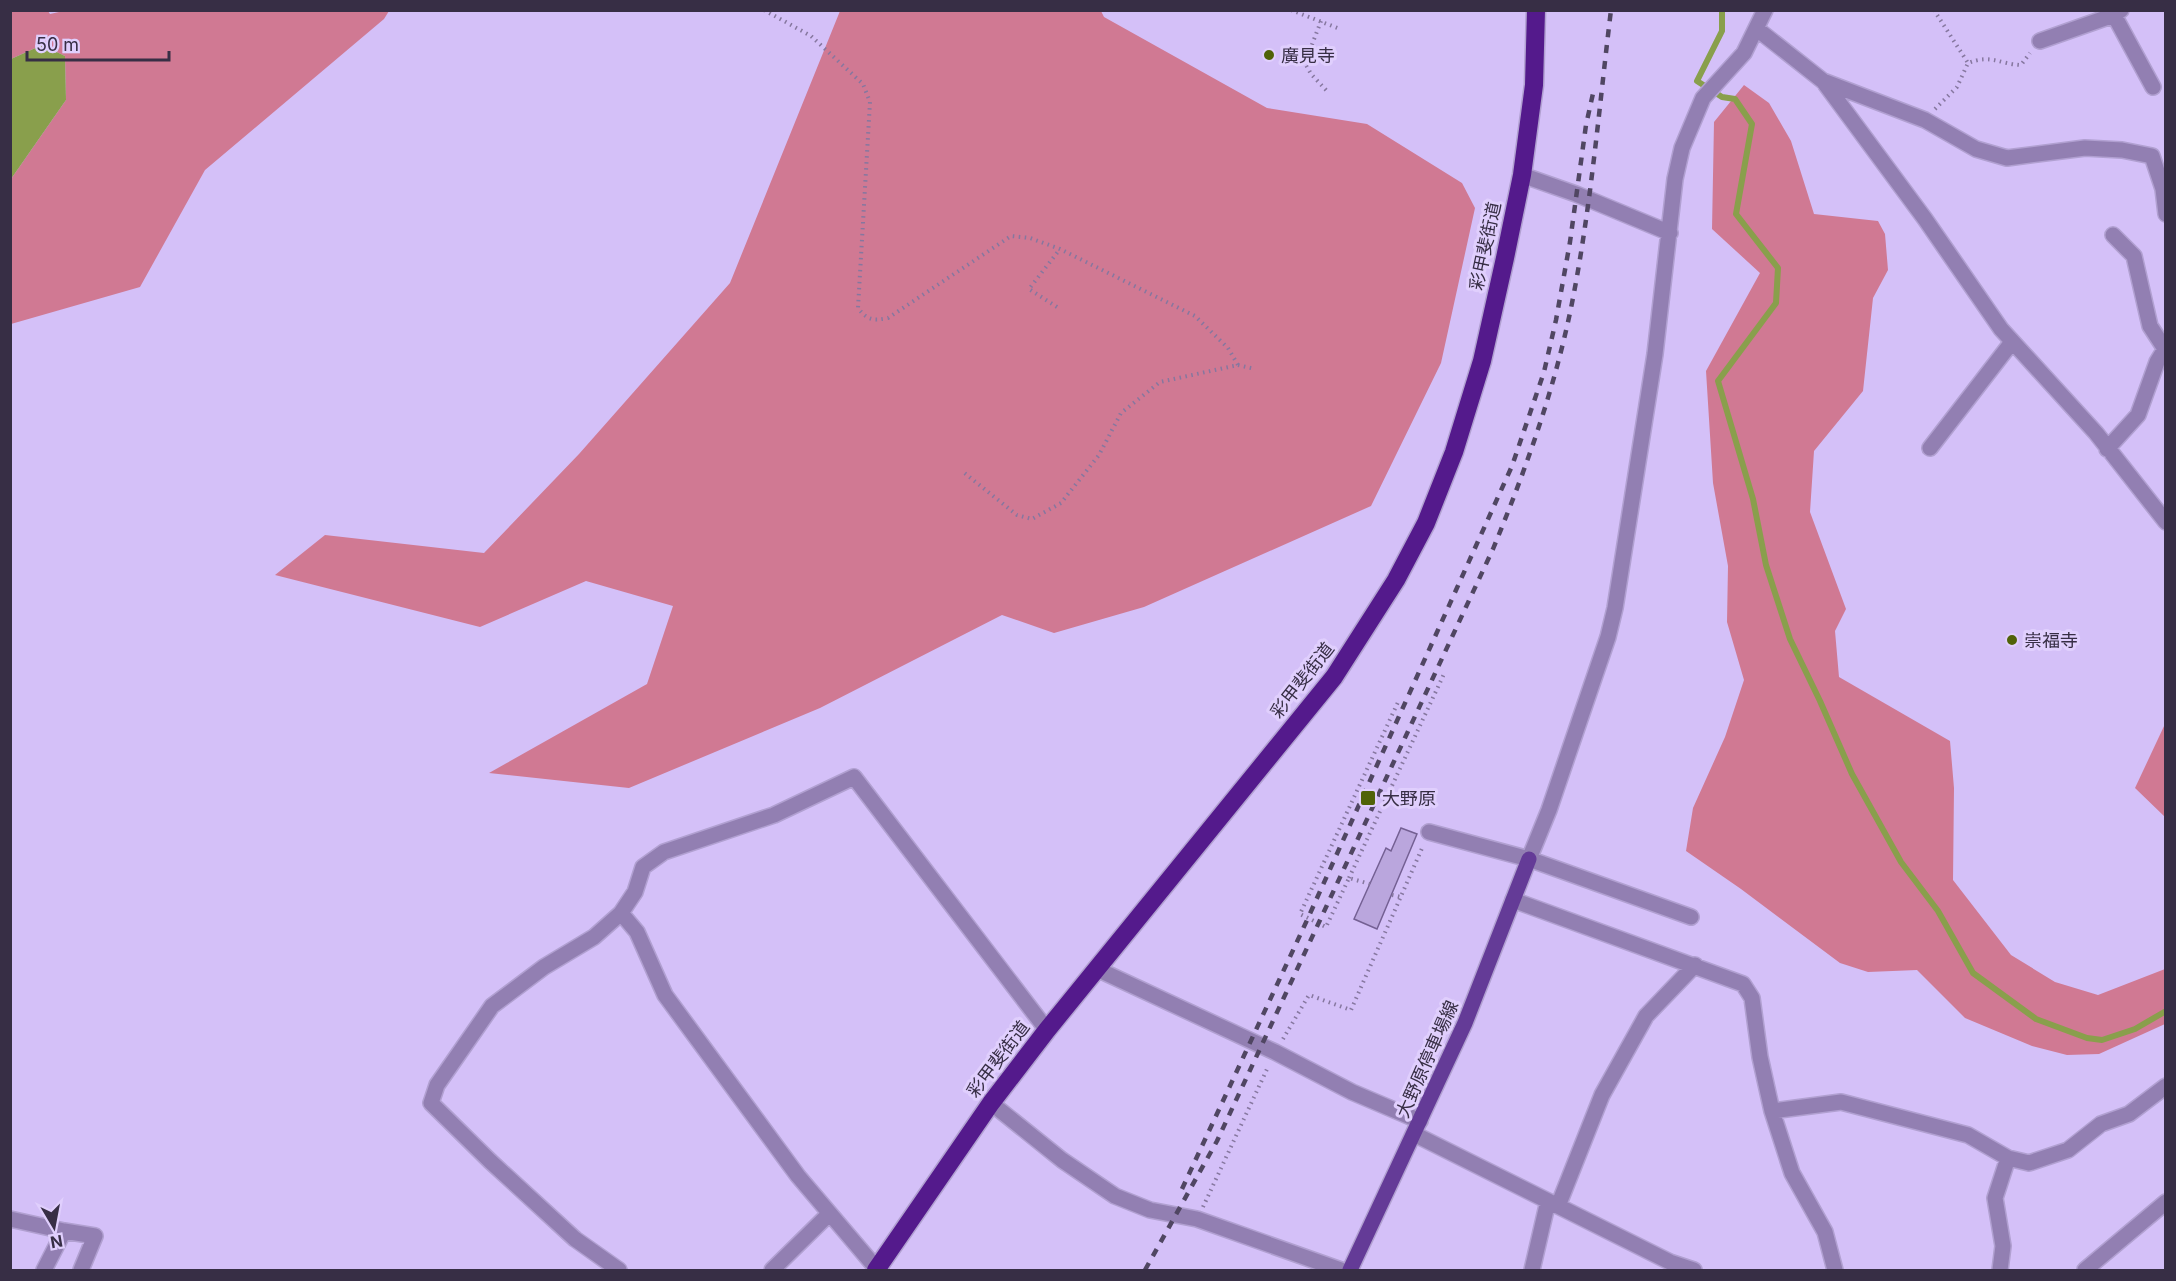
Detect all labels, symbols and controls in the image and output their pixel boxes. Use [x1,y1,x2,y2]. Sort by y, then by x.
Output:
scale bar [27,24,170,62]
text: 50 m [36,34,79,55]
place label: 廣見寺 [1281,45,1335,66]
marker: 廣見寺 [1262,48,1276,62]
street label: 彩甲斐街道 [1465,200,1505,292]
place label: 崇福寺 [2024,630,2078,651]
marker: 崇福寺 [2005,633,2019,647]
street label: 彩甲斐街道 [1266,638,1338,722]
place label: 大野原 [1382,788,1436,809]
marker: 大野原 [1359,789,1377,807]
street label: 大野原停車場線 [1392,997,1462,1121]
street label: 彩甲斐街道 [963,1017,1033,1101]
north arrow [24,1197,84,1257]
text: N [49,1231,64,1253]

